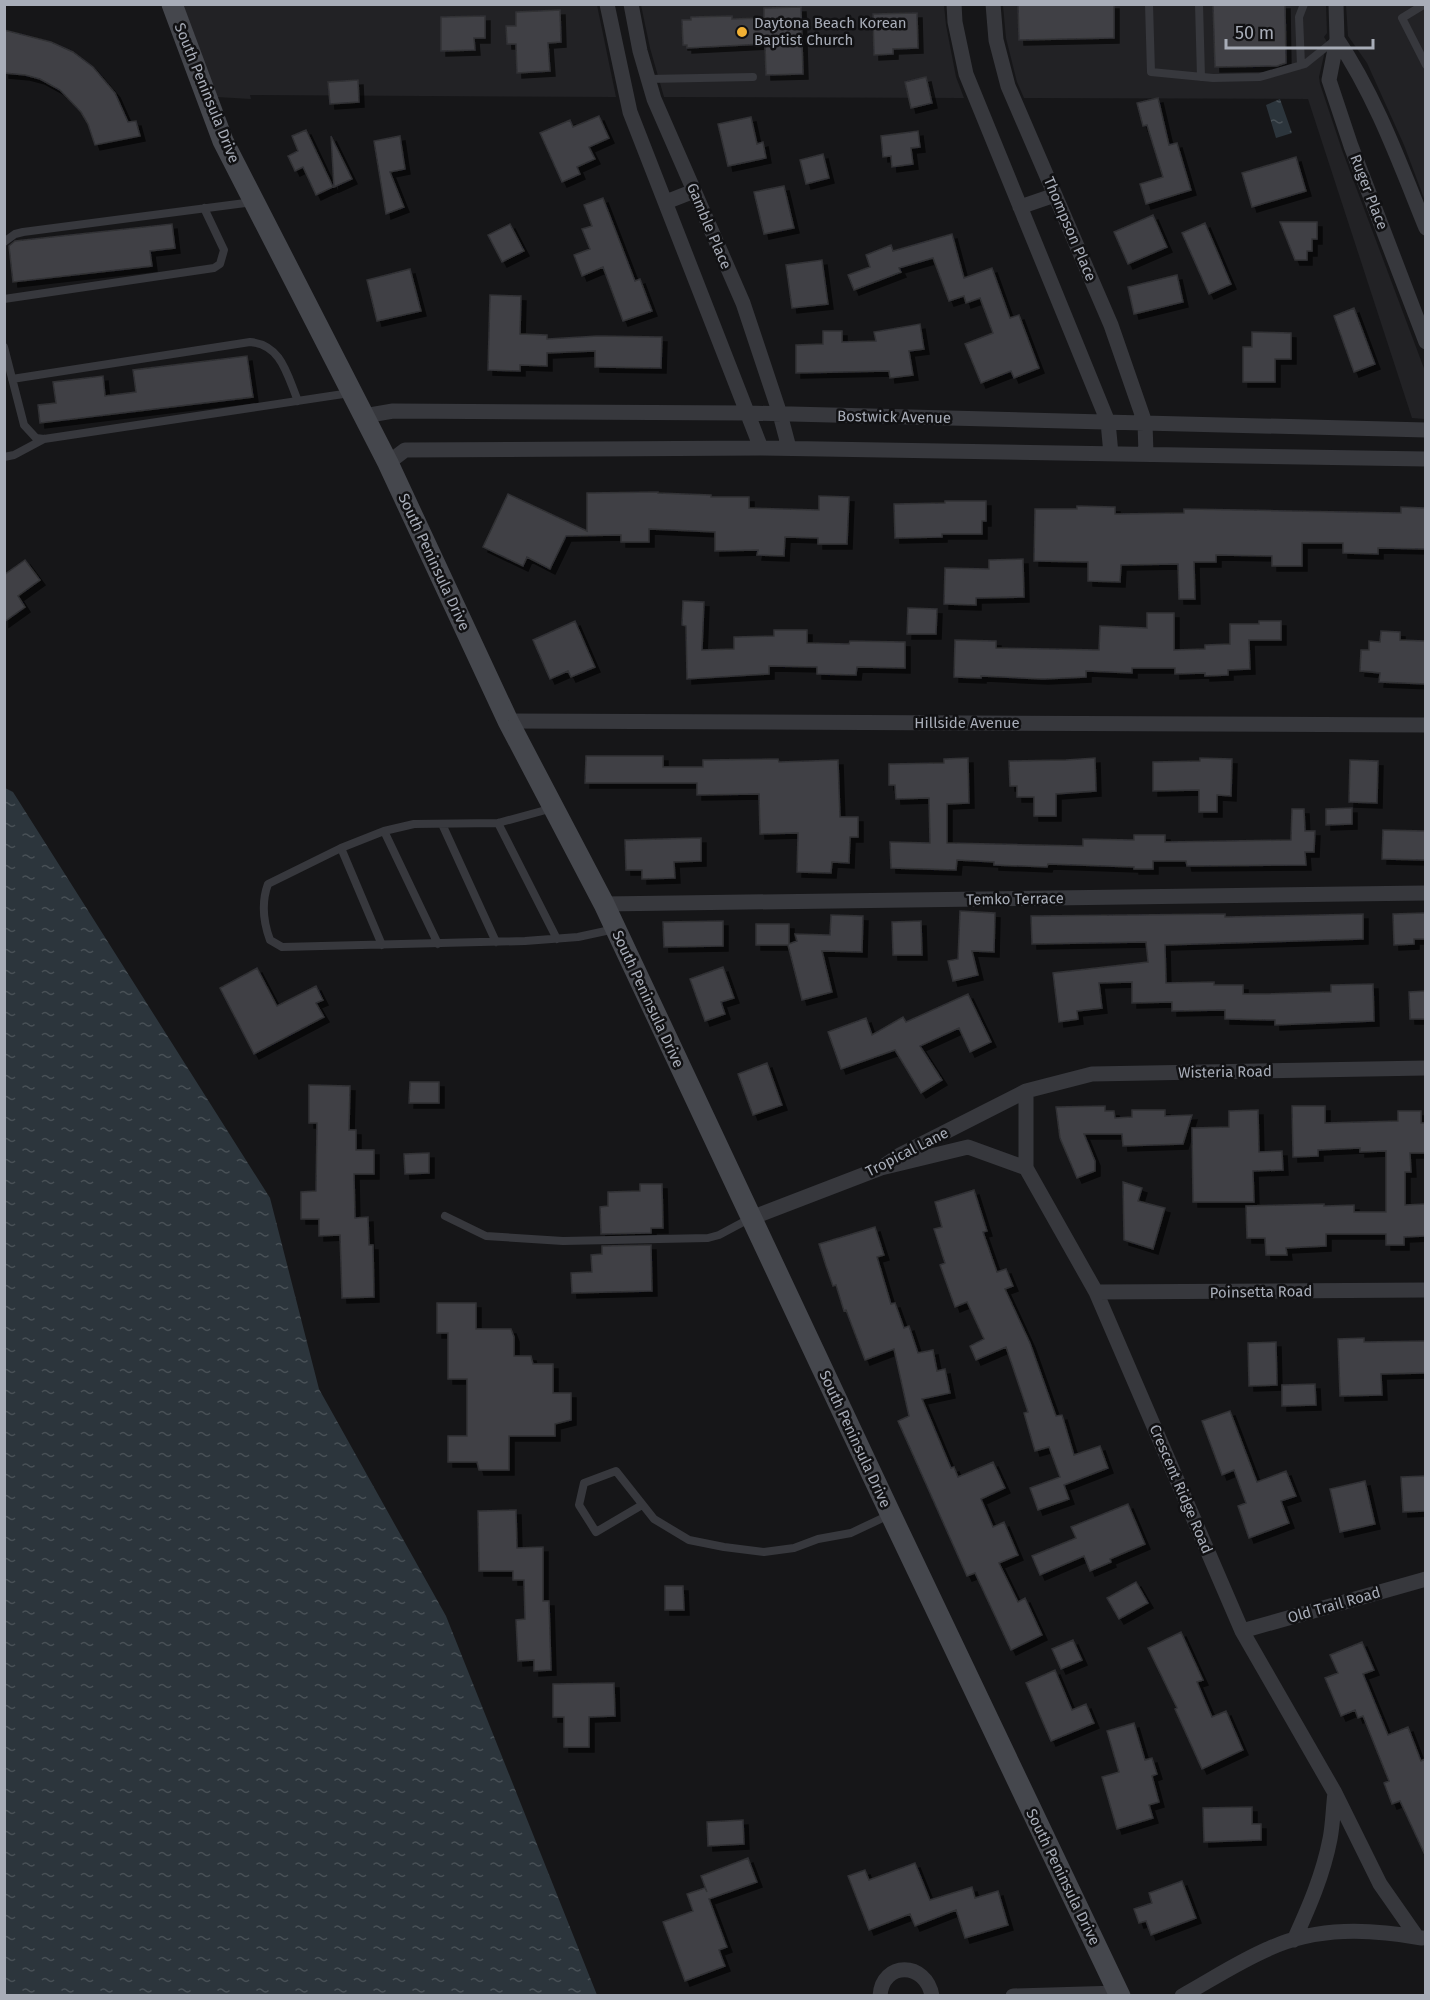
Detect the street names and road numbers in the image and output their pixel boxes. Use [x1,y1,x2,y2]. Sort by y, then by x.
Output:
street label: South Peninsula Drive [171,20,243,166]
street label: Ruger Place [1346,152,1392,232]
street label: Thompson Place [1040,174,1100,284]
street label: Gamble Place [683,180,735,272]
street label: Bostwick Avenue [837,407,951,427]
street label: South Peninsula Drive [394,490,474,634]
street label: Hillside Avenue [914,714,1020,732]
street label: Temko Terrace [966,889,1064,909]
street label: South Peninsula Drive [608,927,688,1071]
street label: Wisteria Road [1178,1062,1272,1082]
street label: Tropical Lane [863,1123,951,1181]
street label: Poinsetta Road [1210,1282,1312,1302]
street label: South Peninsula Drive [815,1367,895,1511]
street label: Crescent Ridge Road [1146,1422,1216,1556]
street label: Old Trail Road [1286,1583,1382,1627]
street label: South Peninsula Drive [1022,1806,1104,1948]

